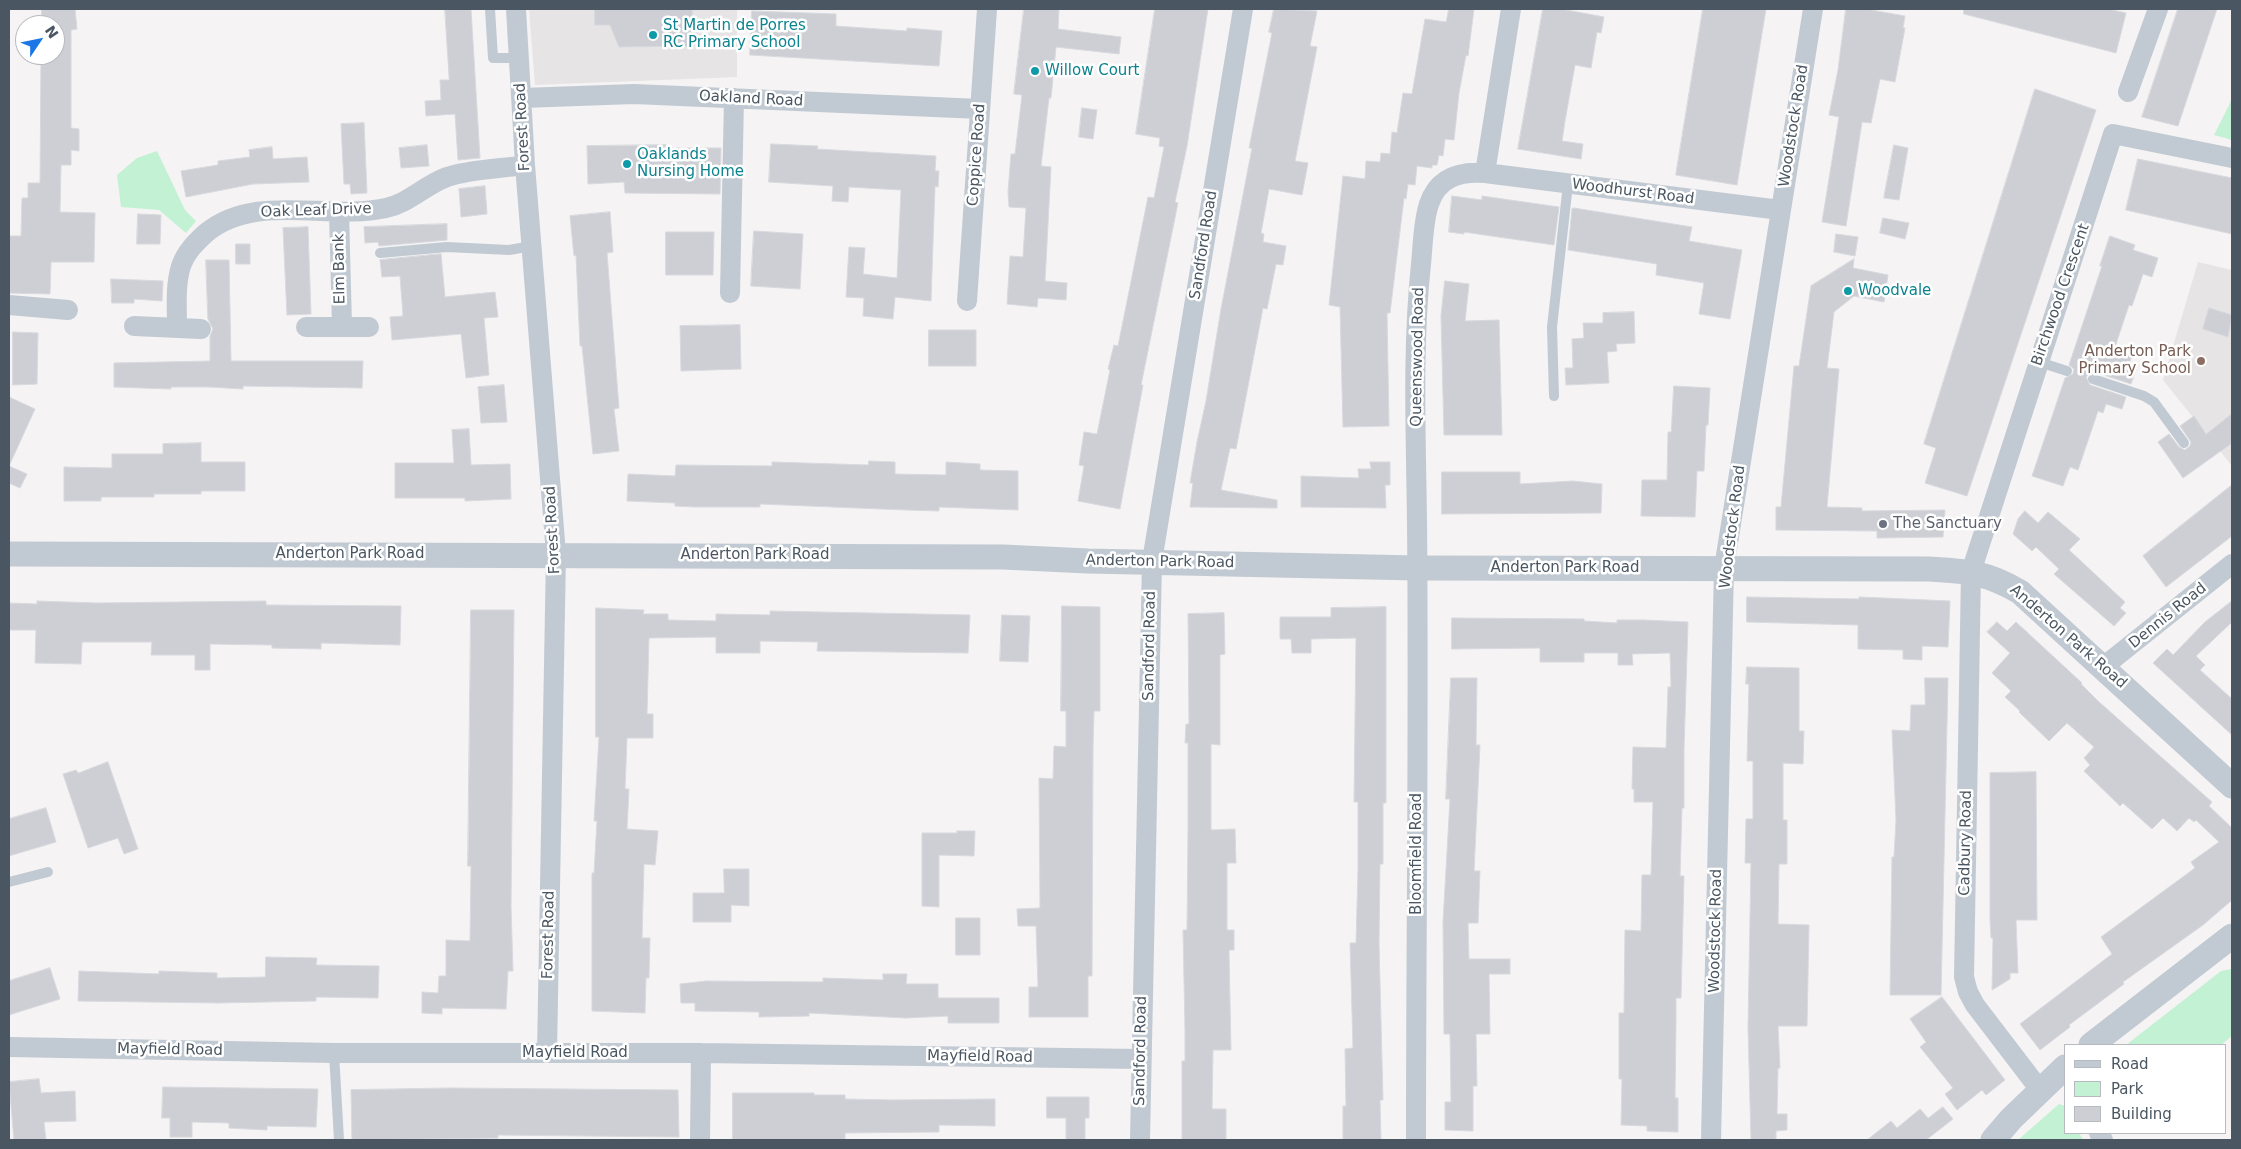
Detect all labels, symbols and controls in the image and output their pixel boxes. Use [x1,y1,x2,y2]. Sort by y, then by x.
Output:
north arrow [15,15,65,65]
place label: St Martin de Porres RC Primary School [663,17,806,52]
text: N [42,23,62,42]
marker: St Martin de Porres RC Primary School [647,29,659,41]
place label: Willow Court [1045,62,1139,80]
street label: Woodstock Road [1775,63,1813,189]
marker: Willow Court [1029,65,1041,77]
street label: Forest Road [512,82,534,172]
street label: Oakland Road [698,87,804,111]
street label: Coppice Road [964,103,990,207]
place label: Oaklands Nursing Home [637,146,744,181]
marker: Oaklands Nursing Home [621,158,633,170]
street label: Woodhurst Road [1571,176,1695,208]
street label: Sandford Road [1187,189,1221,301]
street label: Oak Leaf Drive [260,200,372,222]
street label: Birchwood Crescent [2028,222,2094,368]
street label: Elm Bank [330,233,350,305]
place label: Woodvale [1858,282,1931,300]
marker: Woodvale [1842,285,1854,297]
street label: Queenswood Road [1408,287,1428,427]
place label: Anderton Park Primary School [2078,343,2191,378]
marker: Anderton Park Primary School [2195,355,2207,367]
street label: Woodstock Road [1717,464,1749,590]
street label: Forest Road [542,485,564,575]
place label: The Sanctuary [1893,515,2002,533]
marker: The Sanctuary [1877,518,1889,530]
street label: Anderton Park Road [276,545,424,563]
street label: Anderton Park Road [681,546,829,564]
street label: Anderton Park Road [1085,552,1235,572]
street label: Anderton Park Road [1491,559,1639,577]
street label: Dennis Road [2126,579,2210,653]
street label: Anderton Park Road [2006,581,2130,693]
street label: Sandford Road [1140,591,1160,701]
street label: Cadbury Road [1956,790,1976,896]
street label: Bloomfield Road [1408,793,1426,915]
street label: Woodstock Road [1706,869,1726,993]
street label: Forest Road [539,891,559,979]
street label: Sandford Road [1131,996,1151,1106]
street label: Mayfield Road [117,1040,223,1060]
street label: Mayfield Road [522,1044,628,1062]
legend [2064,1044,2226,1134]
street label: Mayfield Road [927,1047,1033,1067]
text: Road [2111,1055,2149,1073]
text: Park [2111,1080,2143,1098]
text: Building [2111,1105,2172,1123]

